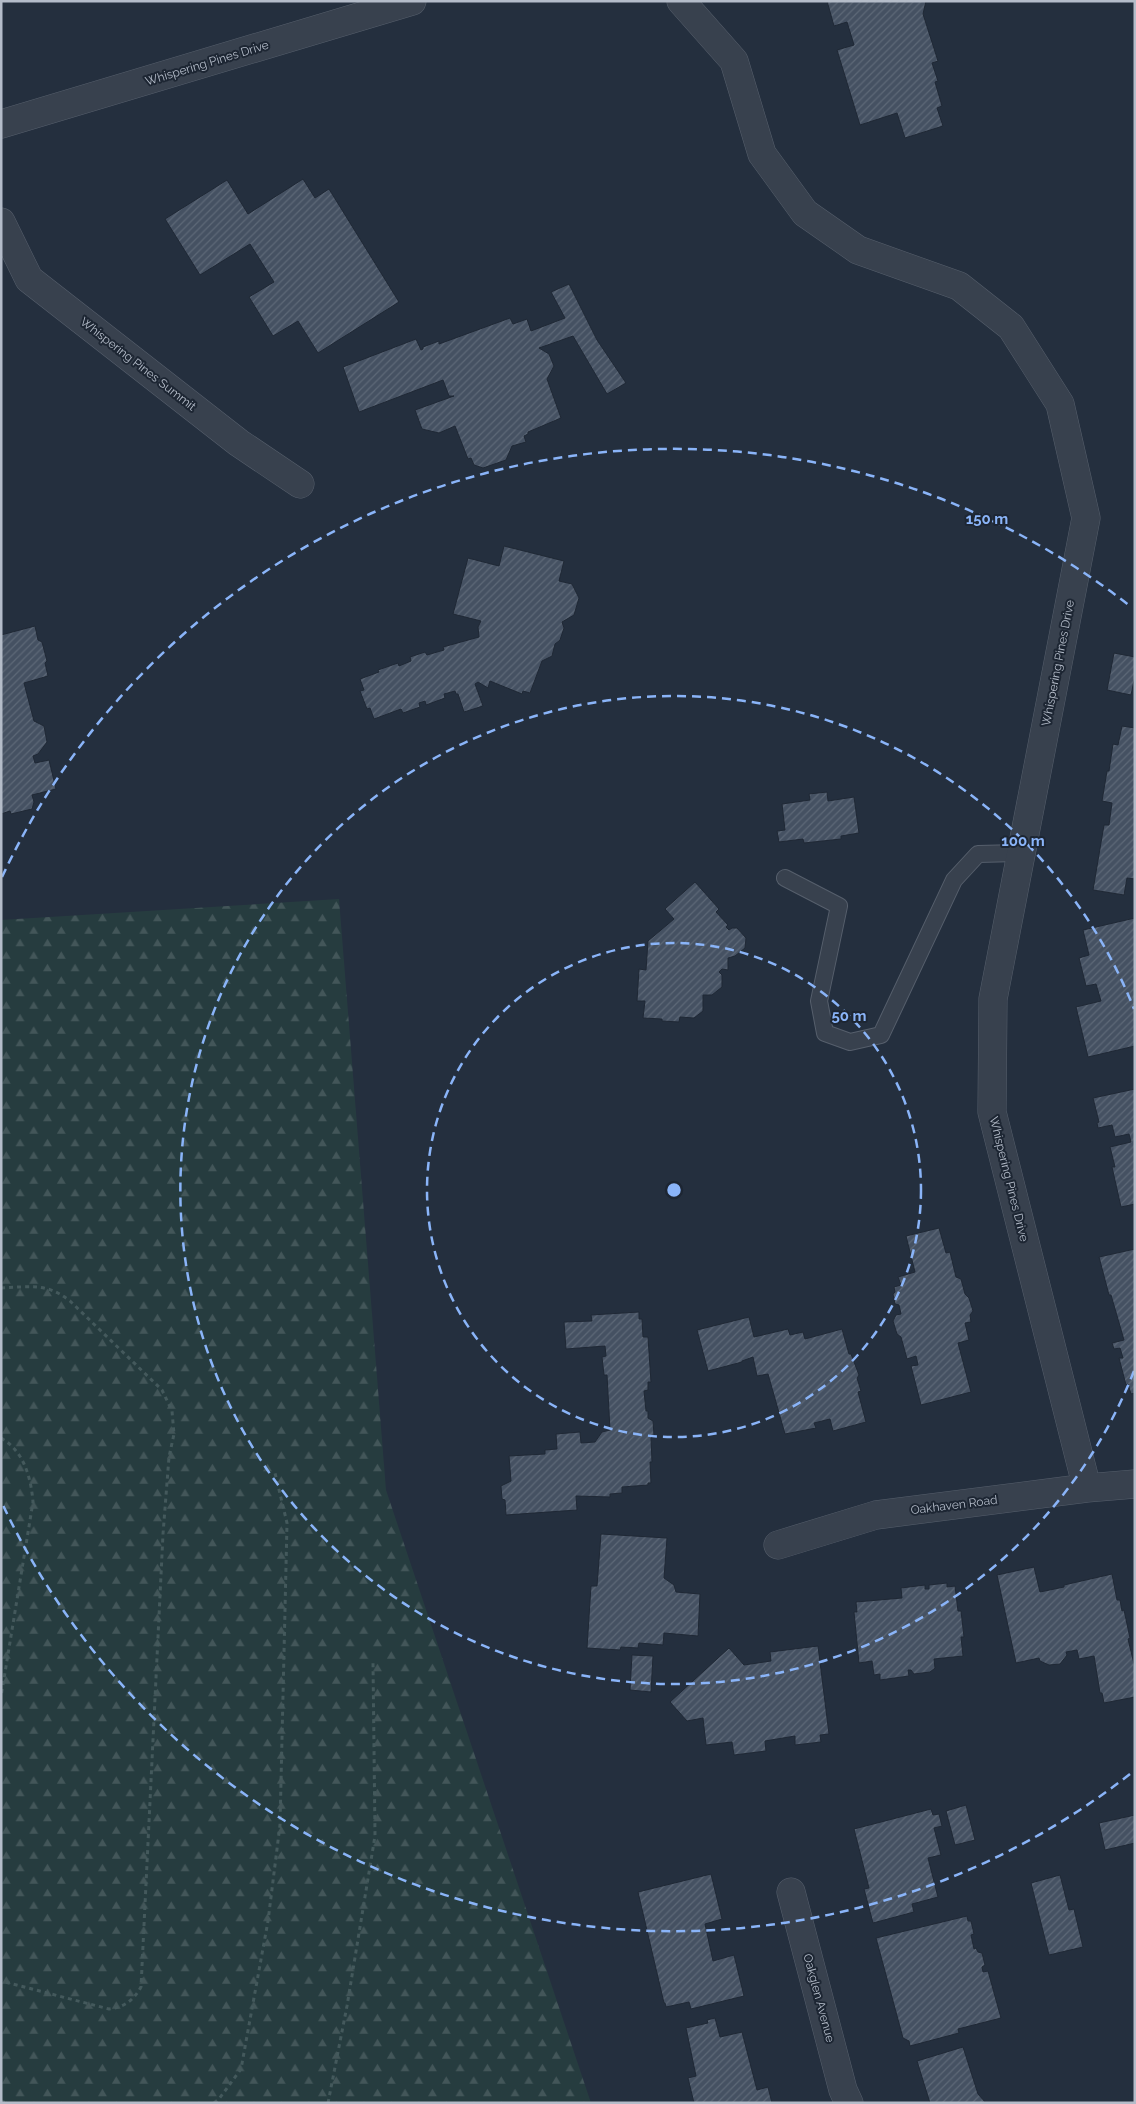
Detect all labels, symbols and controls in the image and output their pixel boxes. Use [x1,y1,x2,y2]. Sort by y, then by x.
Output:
street label: Whispering Pines Drive [144,38,270,88]
street label: Whispering Pines Summit [77,315,199,413]
text: 150 m [966,510,1008,528]
street label: Whispering Pines Drive [1039,599,1077,727]
text: 100 m [1001,832,1045,850]
text: 50 m [831,1007,867,1025]
street label: Whispering Pines Drive [987,1115,1031,1243]
centre of rings [665,1181,683,1199]
street label: Oakhaven Road [910,1493,998,1517]
street label: Oakglen Avenue [800,1952,838,2044]

